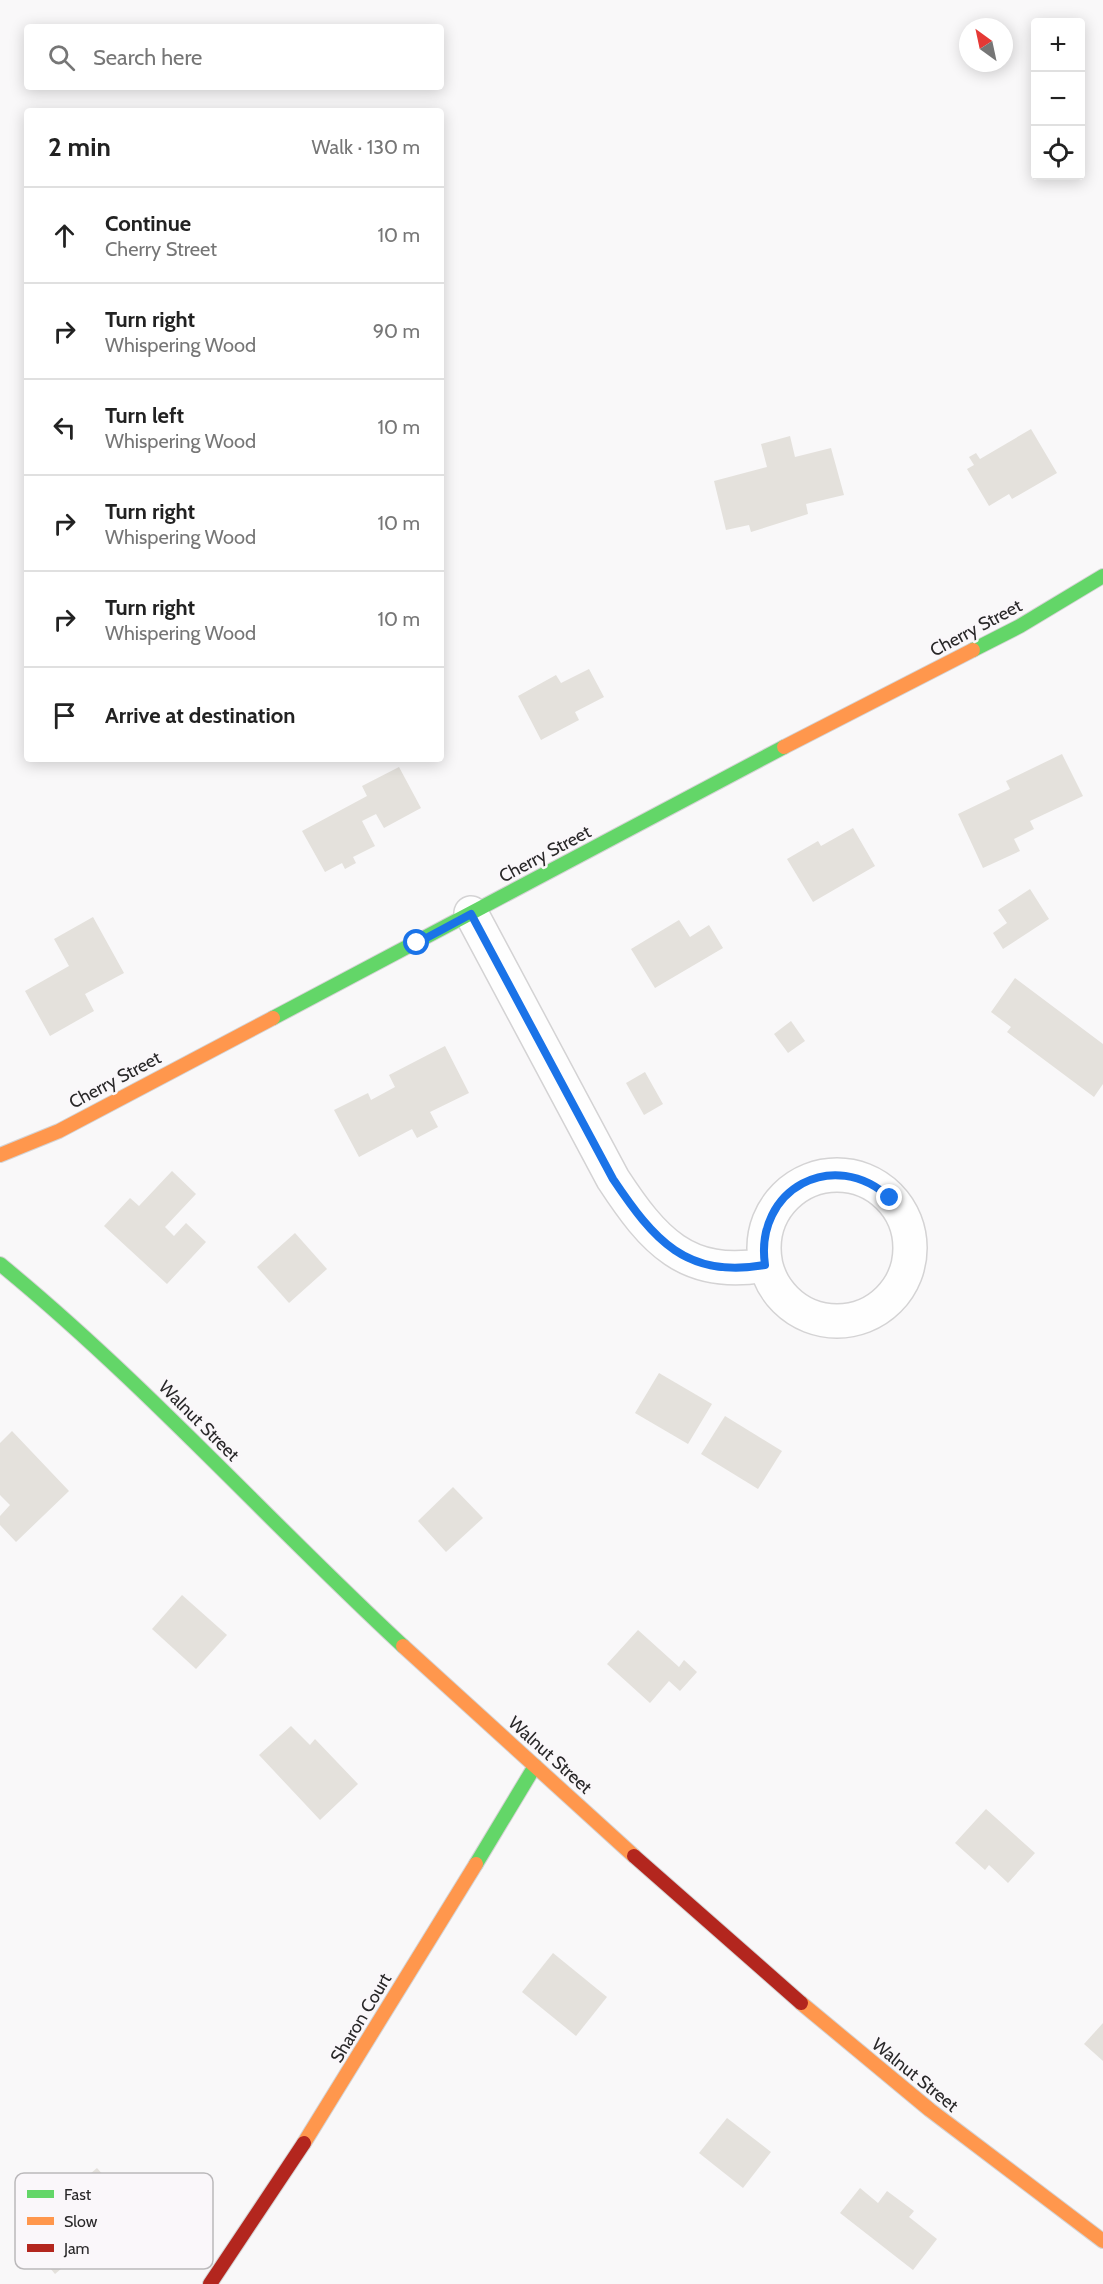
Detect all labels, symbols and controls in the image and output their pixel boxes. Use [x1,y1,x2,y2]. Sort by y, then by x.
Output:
north arrow [959,18,1013,72]
map controls [1031,18,1085,180]
button: + [1031,18,1085,72]
search box [24,24,444,90]
icon: search [45,41,78,74]
text: Search here [93,44,202,71]
button: − [1031,72,1085,126]
button: locate [1031,126,1085,180]
text: 2 min [48,131,111,163]
text: Walk · 130 m [312,135,420,159]
text: Continue [105,210,191,237]
icon: ahead [48,219,81,252]
text: 10 m [377,223,420,247]
text: Cherry Street [105,237,217,261]
text: Turn right [105,306,195,333]
icon: right [48,315,81,348]
text: 90 m [373,319,420,343]
text: Whispering Wood [105,333,256,357]
text: Turn left [105,402,184,429]
icon: left [48,411,81,444]
text: 10 m [377,415,420,439]
text: Whispering Wood [105,429,256,453]
text: Turn right [105,498,195,525]
icon: right [48,507,81,540]
text: 10 m [377,511,420,535]
text: Whispering Wood [105,525,256,549]
text: Turn right [105,594,195,621]
street label: Cherry Street [926,595,1026,661]
icon: right [48,603,81,636]
text: 10 m [377,607,420,631]
text: Whispering Wood [105,621,256,645]
icon: arrive [48,699,81,732]
text: Arrive at destination [105,702,295,729]
street label: Cherry Street [495,821,595,887]
route start [403,929,429,955]
street label: Cherry Street [65,1047,165,1113]
route end [876,1184,902,1210]
street label: Walnut Street [154,1376,244,1466]
street label: Walnut Street [504,1712,596,1798]
street label: Sharon Court [326,1969,396,2067]
street label: Walnut Street [867,2033,963,2117]
legend [15,2173,213,2269]
text: Fast [64,2185,92,2204]
text: Slow [64,2212,98,2231]
text: Jam [63,2239,90,2258]

